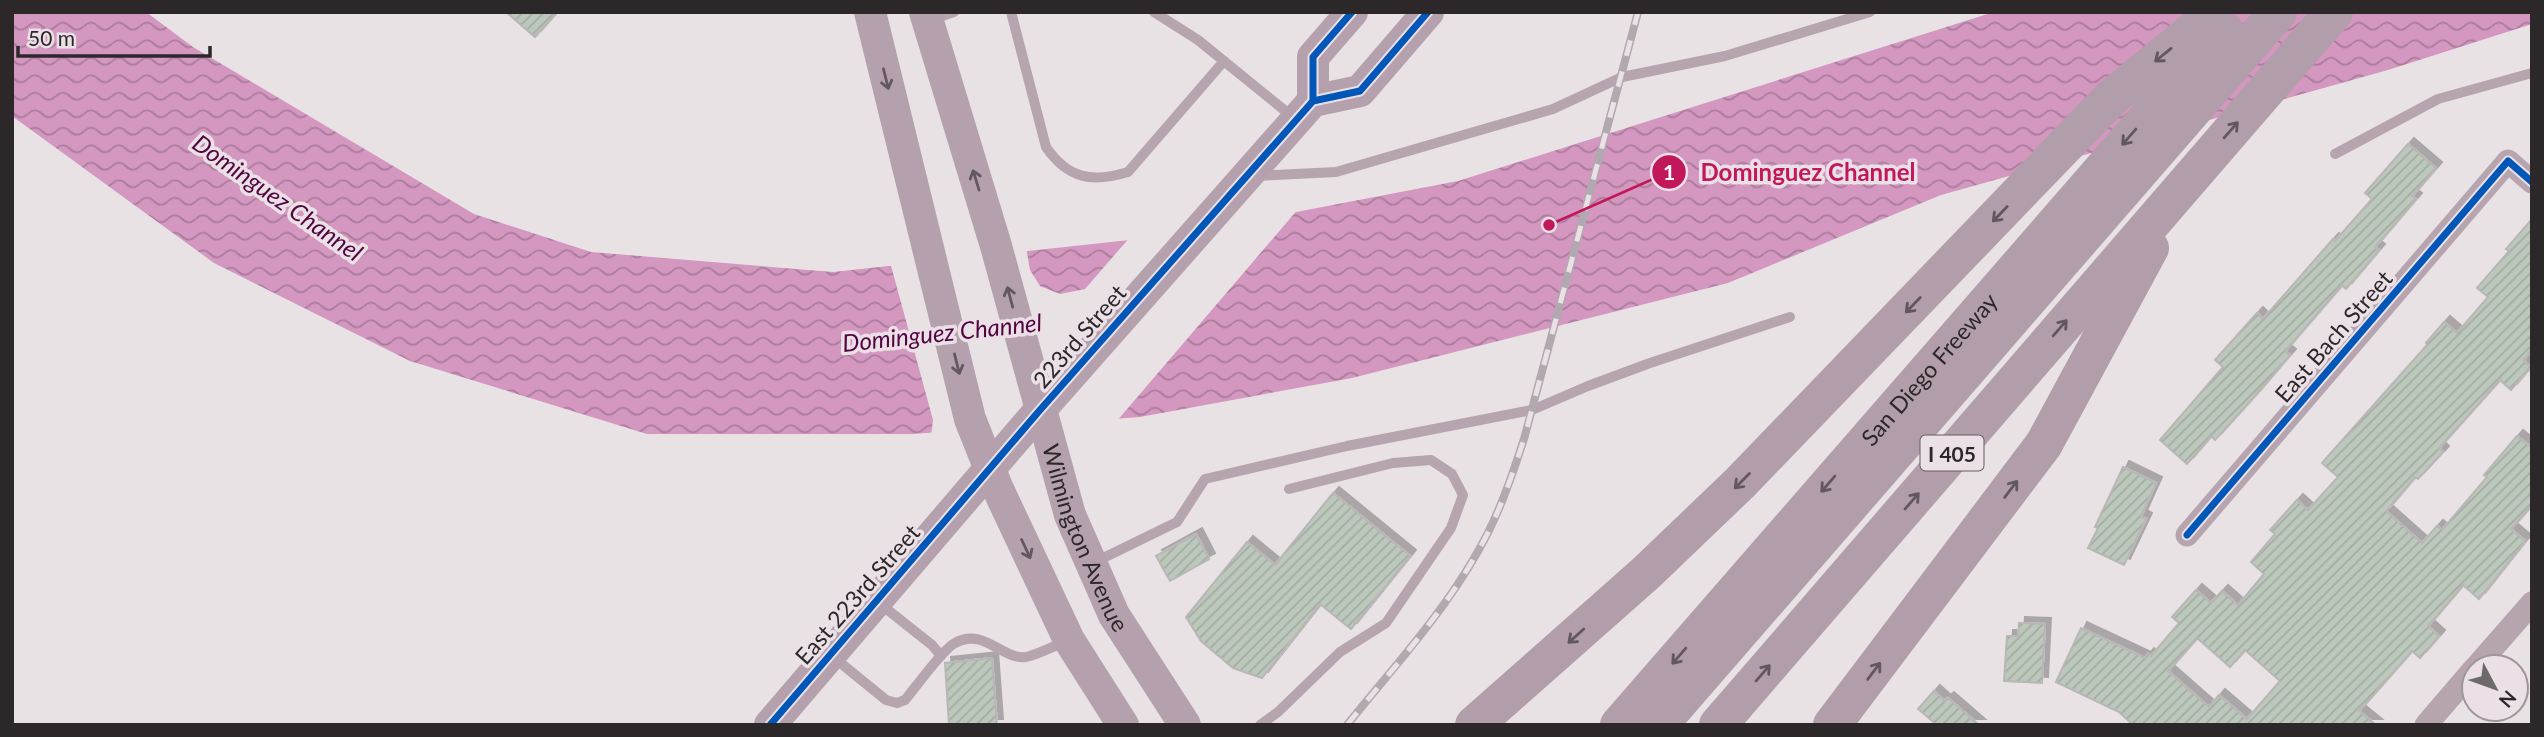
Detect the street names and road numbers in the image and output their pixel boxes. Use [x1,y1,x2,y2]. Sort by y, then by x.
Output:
street label: East Bach Street [2268,264,2398,407]
street label: 223rd Street [1027,278,1132,393]
street label: San Diego Freeway [1855,287,2003,451]
road number: I 405 [1920,435,1983,470]
street label: Wilmington Avenue [1037,441,1135,637]
street label: East 223rd Street [789,518,926,670]

